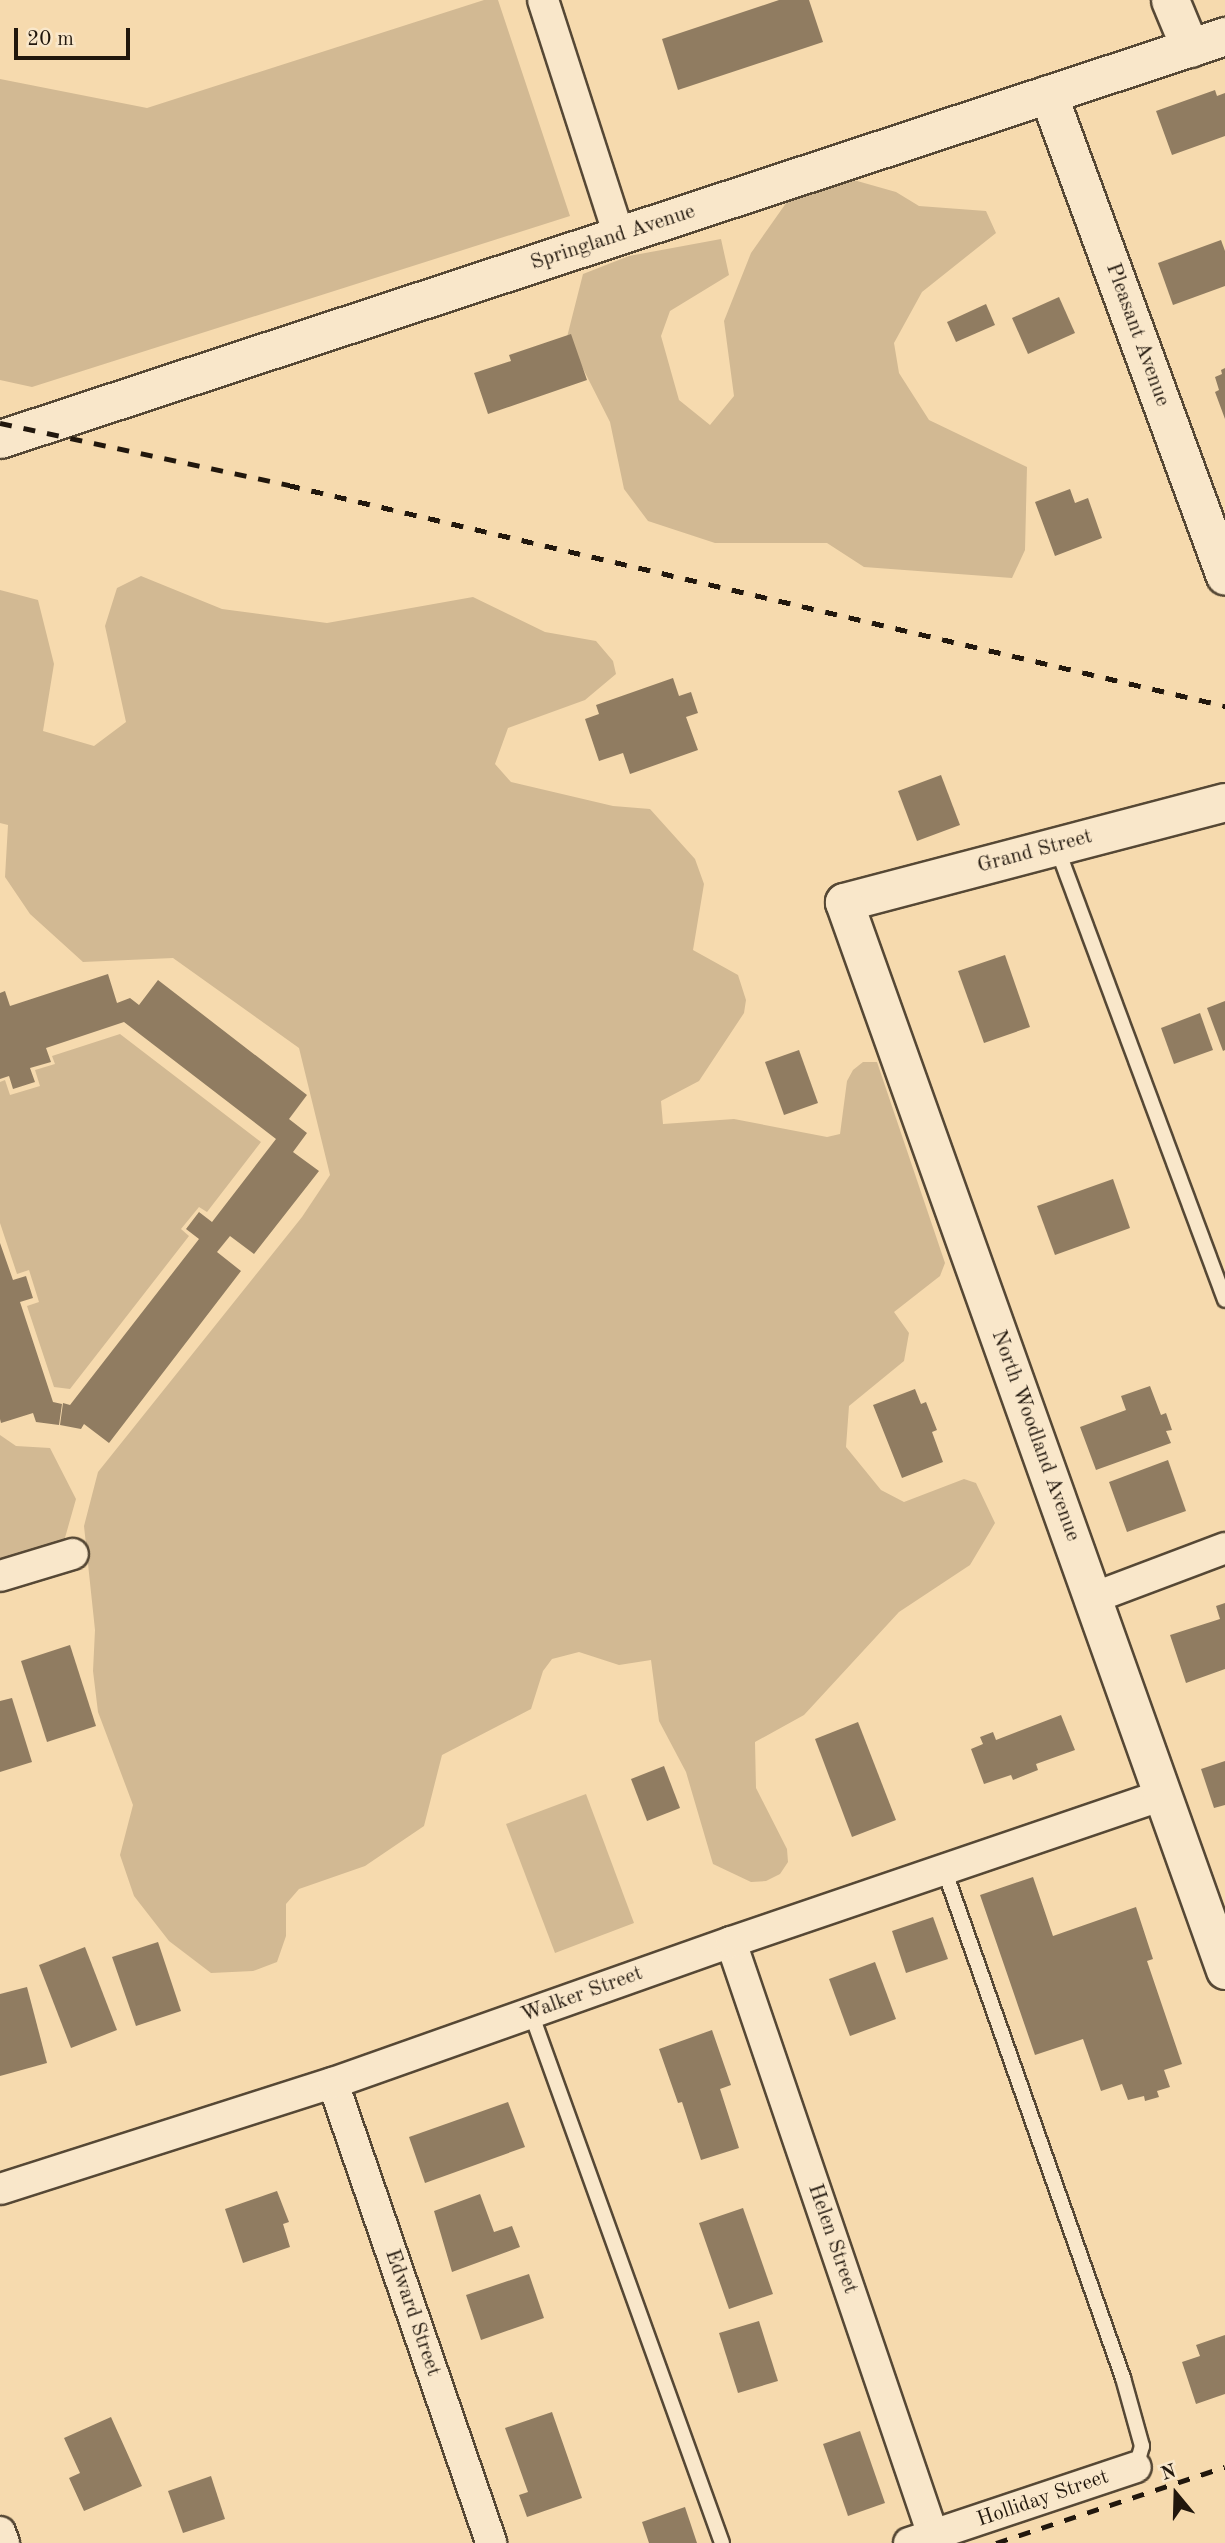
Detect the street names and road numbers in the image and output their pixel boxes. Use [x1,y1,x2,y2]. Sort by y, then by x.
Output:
street label: Springland Avenue [527,199,699,277]
street label: Pleasant Avenue [1099,260,1175,410]
street label: Grand Street [975,825,1095,879]
street label: North Woodland Avenue [985,1327,1085,1545]
street label: Walker Street [518,1961,646,2029]
street label: Helen Street [801,2181,863,2297]
street label: Edward Street [379,2246,445,2380]
street label: Holliday Street [974,2465,1112,2533]

